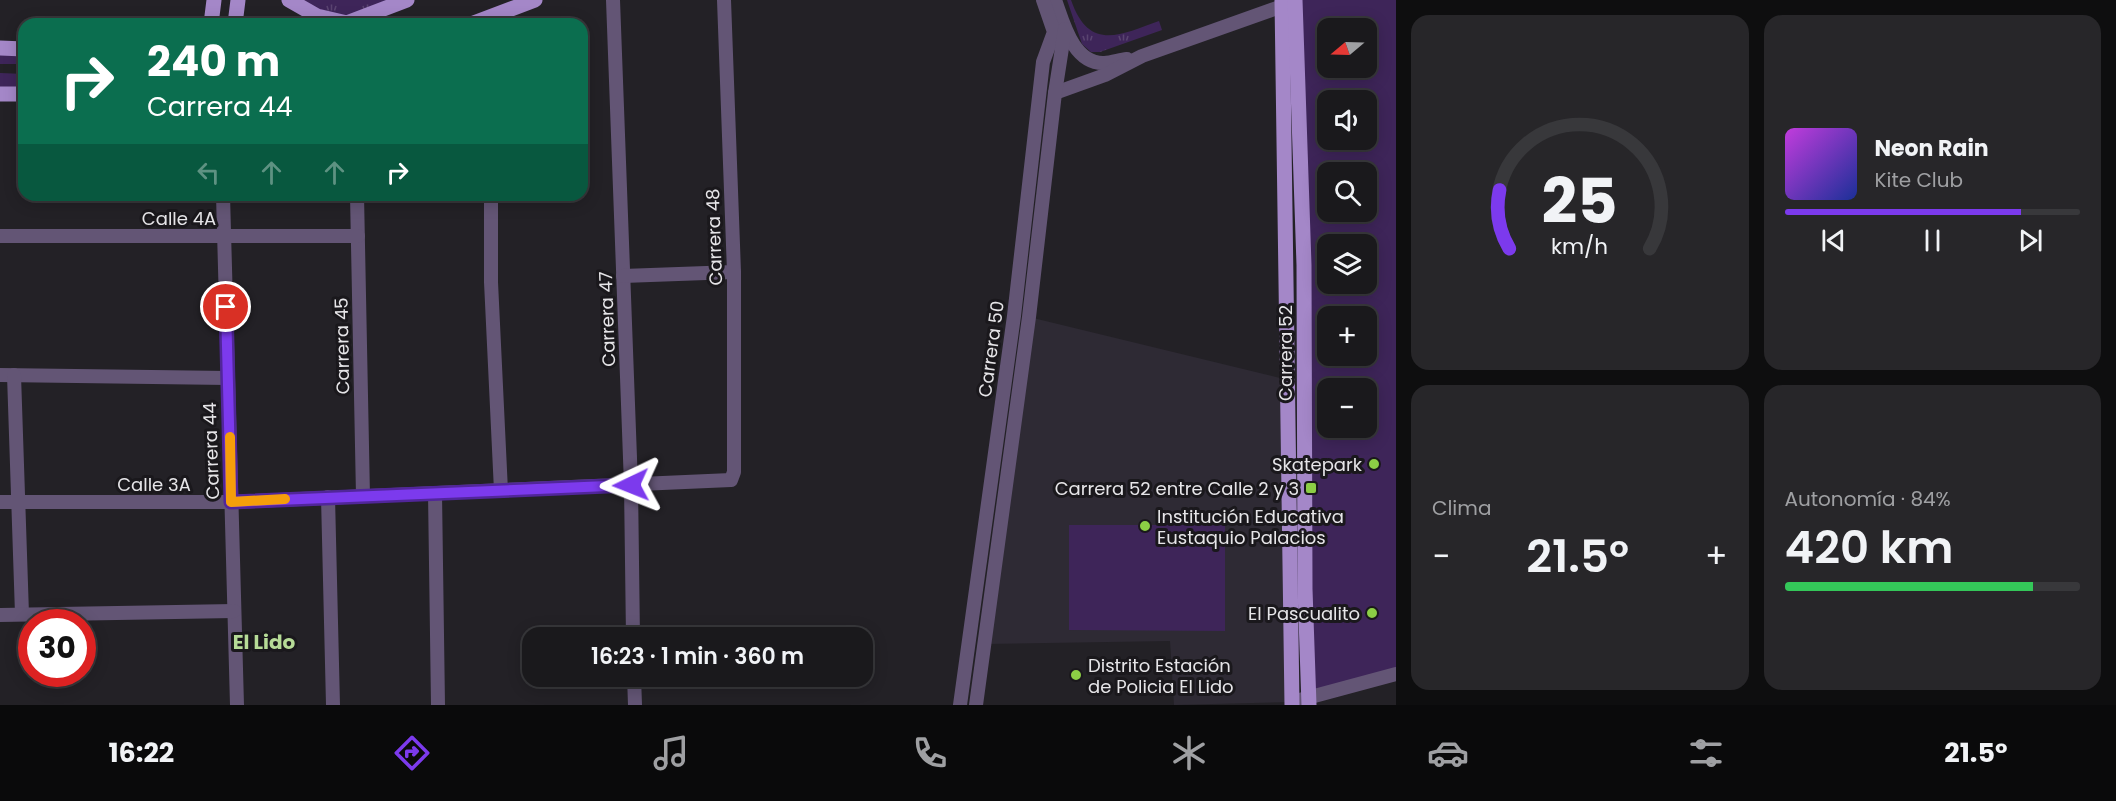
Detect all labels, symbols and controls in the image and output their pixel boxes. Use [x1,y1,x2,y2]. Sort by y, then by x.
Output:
north arrow [1317,18,1377,78]
map controls [1317,18,1377,438]
text: 240 m [147,32,280,91]
icon: right [48,42,126,120]
text: Carrera 44 [147,88,292,125]
button: sound [1317,90,1377,150]
text: Neon Rain [1875,133,1989,164]
icon: left [192,156,225,189]
icon: ahead [255,156,288,189]
icon: ahead [318,156,351,189]
icon: right [381,156,414,189]
text: 25 [1542,158,1618,246]
button: search [1317,162,1377,222]
text: Kite Club [1875,166,1963,194]
street label: Carrera 48 [700,188,728,286]
street label: Calle 4A [142,206,216,231]
icon: previous [1817,224,1850,257]
icon: pause [1916,224,1949,257]
icon: next [2014,224,2047,257]
text: km/h [1551,232,1608,263]
button: layers [1317,234,1377,294]
street label: Carrera 47 [593,271,621,367]
pin [200,281,251,332]
icon: arrive [209,290,242,323]
street label: Carrera 45 [329,297,355,395]
street label: Carrera 50 [972,299,1010,399]
street label: Carrera 52 [1273,305,1298,401]
button: + [1317,306,1377,366]
button: − [1317,378,1377,438]
street label: Carrera 44 [197,402,225,500]
place label: Skatepark [1272,452,1363,477]
position arrow [599,453,663,517]
marker: Skatepark [1367,457,1381,471]
street label: Calle 3A [117,472,191,497]
place label: Carrera 52 entre Calle 2 y 3 [1055,476,1299,501]
marker: Carrera 52 entre Calle 2 y 3 [1304,481,1318,495]
text: Autonomía · 84% [1785,485,1951,513]
text: Clima [1432,494,1491,522]
place label: Institución Educativa Eustaquio Palacios [1157,504,1344,550]
text: 420 km [1785,516,1953,579]
marker: Institución Educativa Eustaquio Palacios [1138,519,1152,533]
text: 21.5° [1526,525,1629,588]
text: − [1432,533,1450,580]
text: + [1705,533,1727,580]
place label: El Pascualito [1248,601,1360,626]
marker: El Pascualito [1365,606,1379,620]
speed limit sign: 30 [18,609,96,687]
district label: El Lido [233,628,296,656]
text: 16:23 · 1 min · 360 m [591,641,804,672]
place label: Distrito Estación de Policia El Lido [1088,653,1234,699]
marker: Distrito Estación de Policia El Lido [1069,668,1083,682]
icon: directions [391,732,433,774]
icon: music [650,732,692,774]
icon: phone [909,732,951,774]
icon: climate [1168,732,1210,774]
icon: car [1427,732,1469,774]
icon: filters [1685,732,1727,774]
text: 16:22 [108,734,174,771]
text: 21.5° [1944,734,2008,771]

